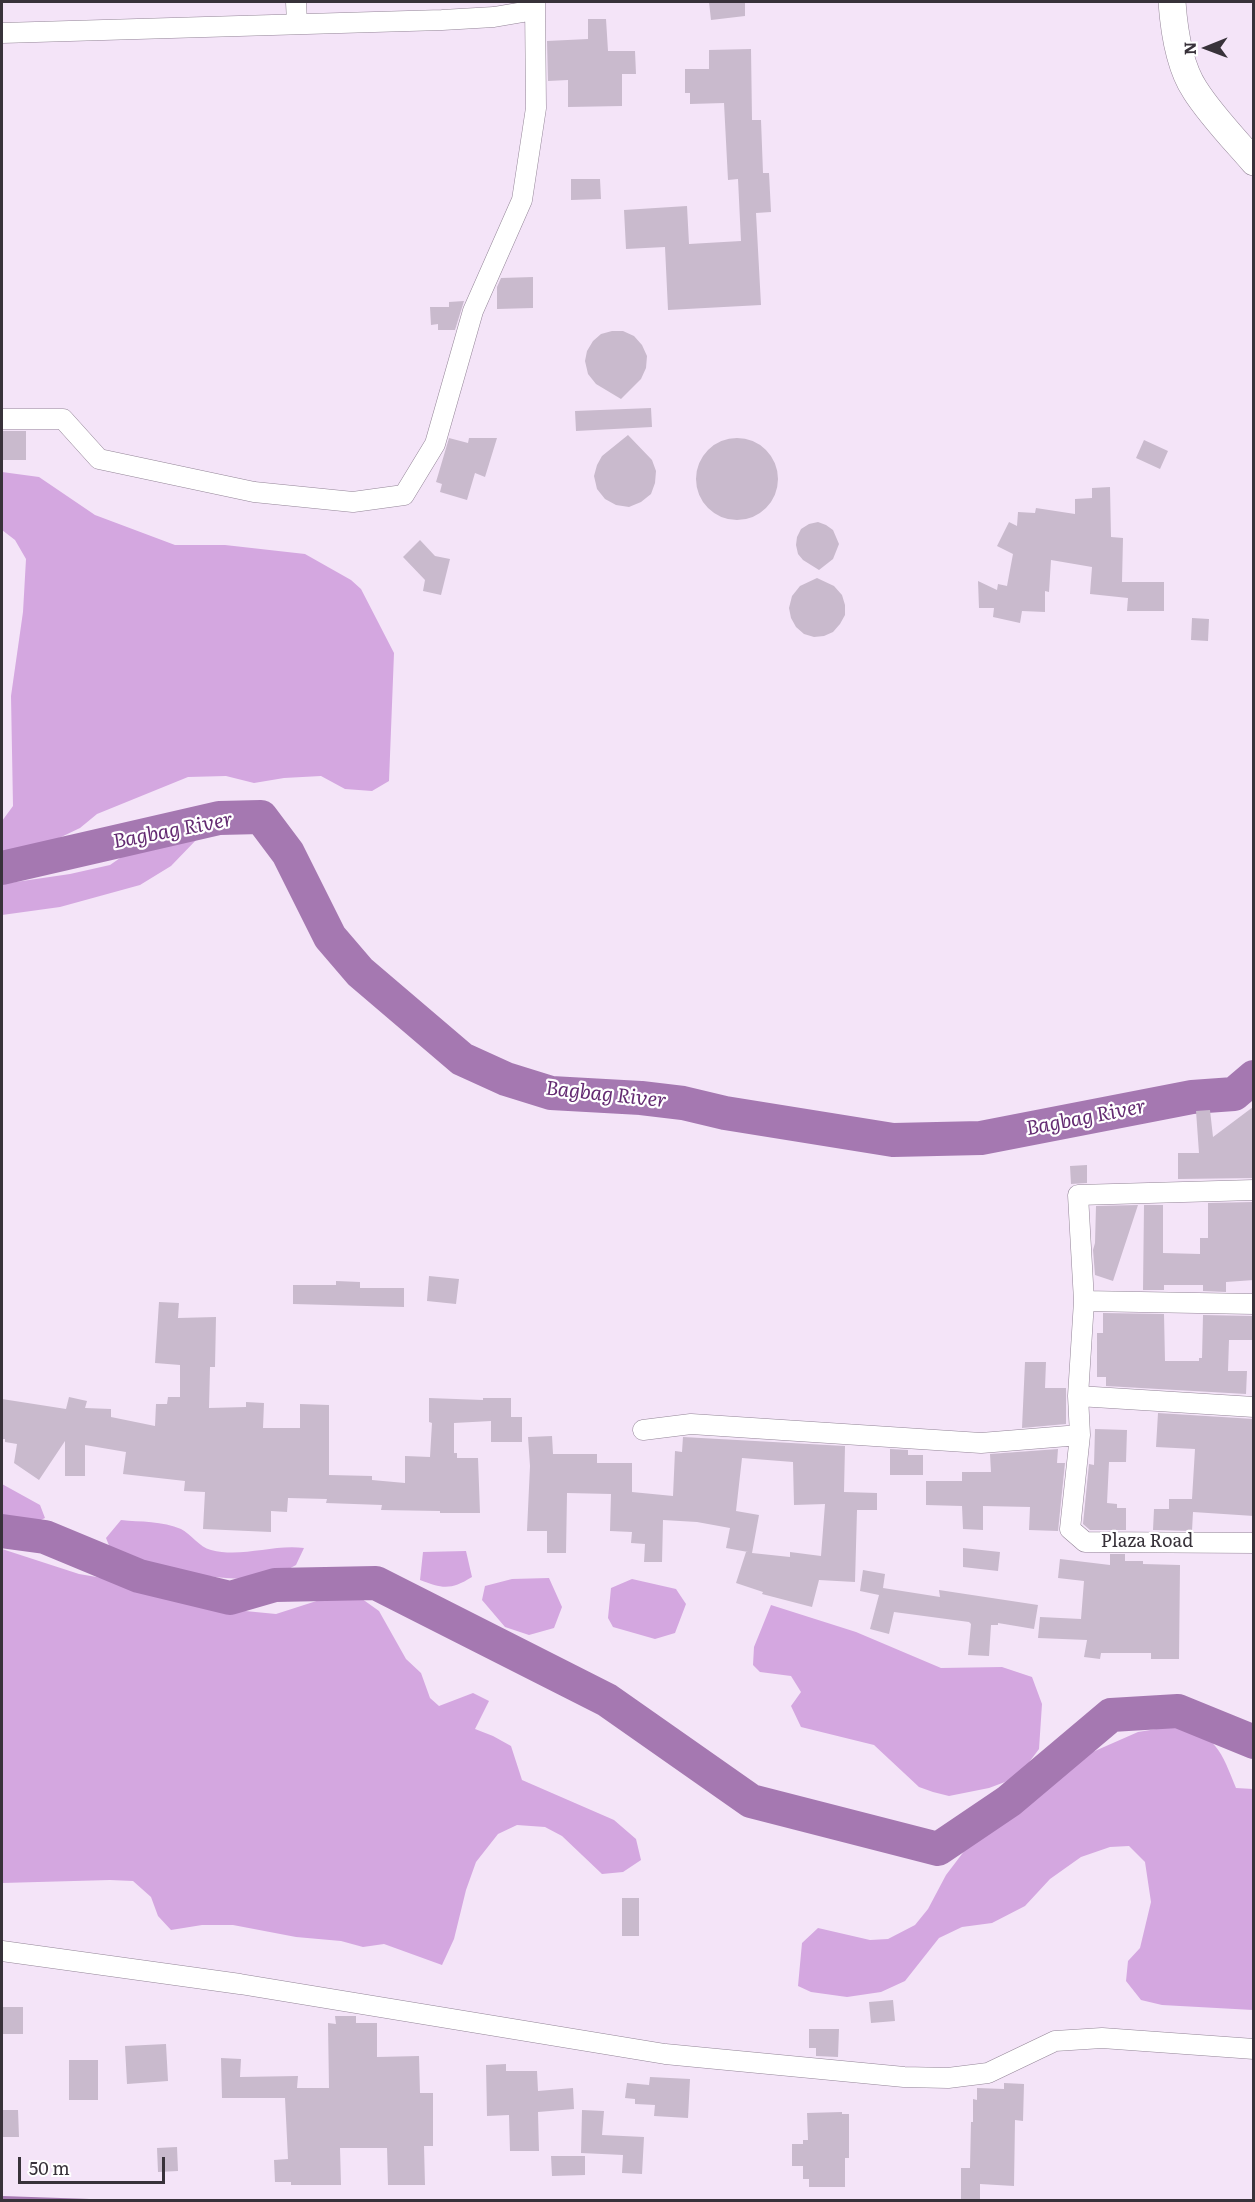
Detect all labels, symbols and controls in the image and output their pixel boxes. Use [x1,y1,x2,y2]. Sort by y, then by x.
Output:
north arrow [1177,18,1237,78]
text: N [1177,41,1201,55]
water label: Bagbag River [111,808,235,854]
water label: Bagbag River [544,1077,668,1113]
water label: Bagbag River [1024,1095,1148,1141]
street label: Plaza Road [1101,1531,1193,1553]
scale bar [21,2145,168,2183]
text: 50 m [29,2154,70,2181]

